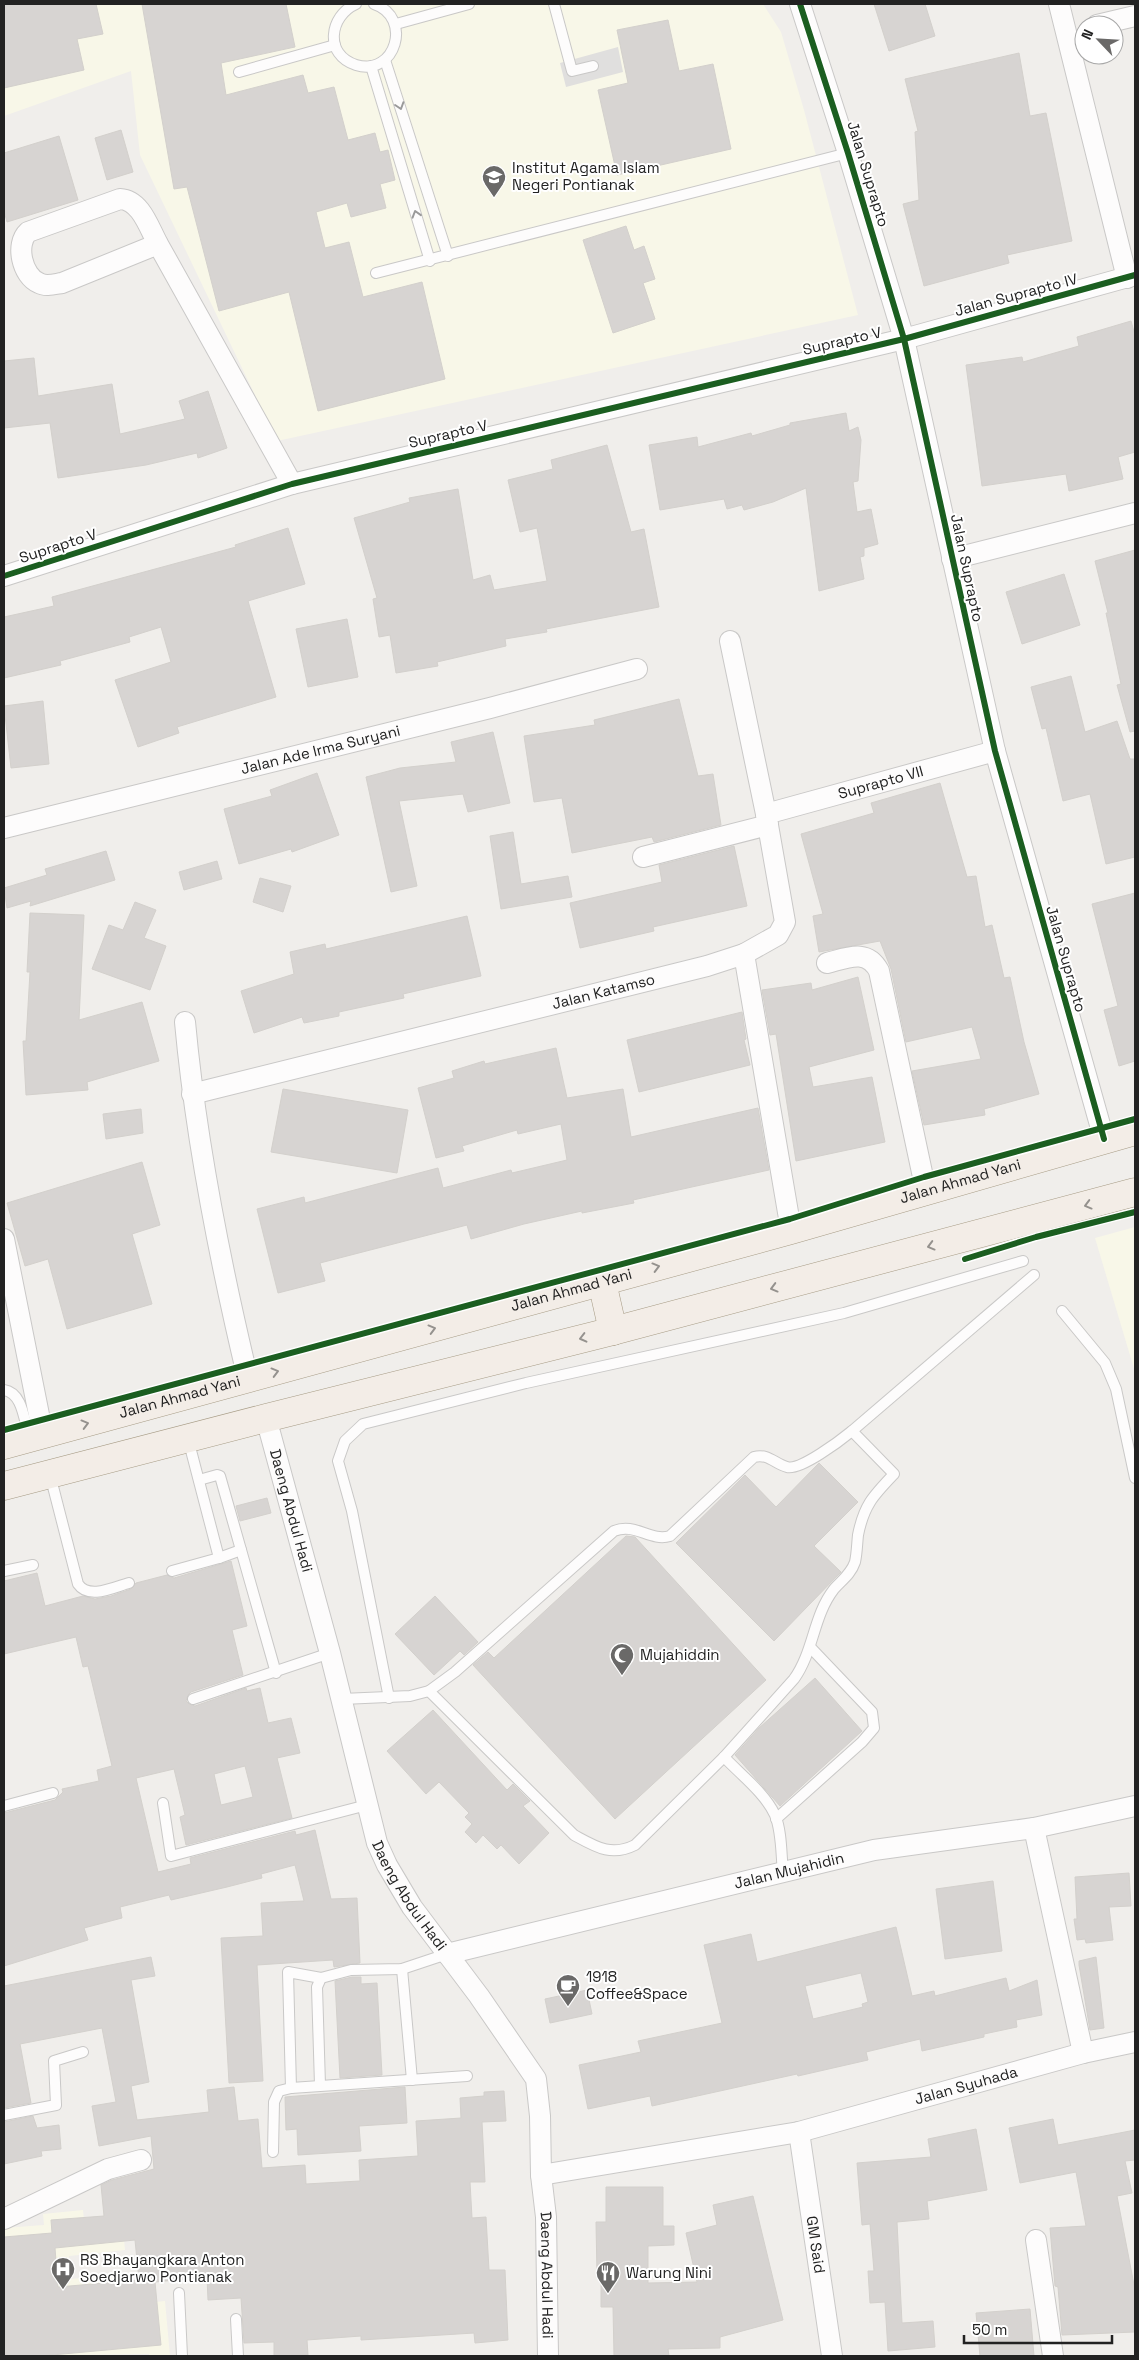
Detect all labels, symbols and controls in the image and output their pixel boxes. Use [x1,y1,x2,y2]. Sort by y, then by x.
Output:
north arrow [1074,15,1124,65]
text: N [1077,26,1097,43]
one-way arrow [394,102,404,110]
street label: Jalan Suprapto [843,119,894,229]
place label: Institut Agama Islam Negeri Pontianak [512,158,660,194]
school or university icon: Institut Agama Islam Negeri Pontianak [481,164,507,198]
one-way arrow [411,211,421,219]
street label: Jalan Suprapto IV [952,269,1079,320]
street label: Suprapto V [801,322,883,359]
street label: Suprapto V [407,415,489,452]
street label: Jalan Suprapto [947,512,988,624]
street label: Suprapto V [17,524,99,567]
street label: Jalan Ade Irma Suryani [239,721,402,778]
street label: Suprapto VII [836,761,925,803]
street label: Jalan Suprapto [1042,903,1091,1014]
street label: Jalan Katamso [550,969,657,1013]
street label: Jalan Ahmad Yani [897,1154,1023,1207]
one-way arrow [1084,1199,1093,1210]
one-way arrow [927,1241,936,1251]
one-way arrow [652,1262,660,1273]
street label: Jalan Ahmad Yani [508,1264,634,1315]
one-way arrow [769,1282,778,1293]
one-way arrow [427,1324,435,1334]
one-way arrow [579,1333,587,1343]
one-way arrow [271,1367,279,1377]
street label: Jalan Ahmad Yani [117,1371,242,1422]
one-way arrow [80,1419,89,1430]
street label: Daeng Abdul Hadi [266,1447,318,1574]
mosque icon: Mujahiddin [609,1642,635,1676]
place label: Mujahiddin [640,1645,720,1664]
street label: Daeng Abdul Hadi [368,1837,451,1954]
street label: Jalan Mujahidin [732,1848,846,1893]
place label: 1918 Coffee&Space [586,1967,688,2003]
cafe icon: 1918 Coffee&Space [555,1973,581,2007]
street label: Jalan Syuhada [912,2062,1020,2108]
street label: Daeng Abdul Hadi [536,2210,558,2339]
street label: GM Said [802,2215,830,2275]
place label: RS Bhayangkara Anton Soedjarwo Pontianak [80,2250,244,2286]
hospital icon: RS Bhayangkara Anton Soedjarwo Pontianak [50,2256,76,2290]
restaurant icon: Warung Nini [595,2260,621,2294]
place label: Warung Nini [626,2263,712,2282]
scale bar [964,2312,1112,2344]
text: 50 m [972,2320,1007,2339]

